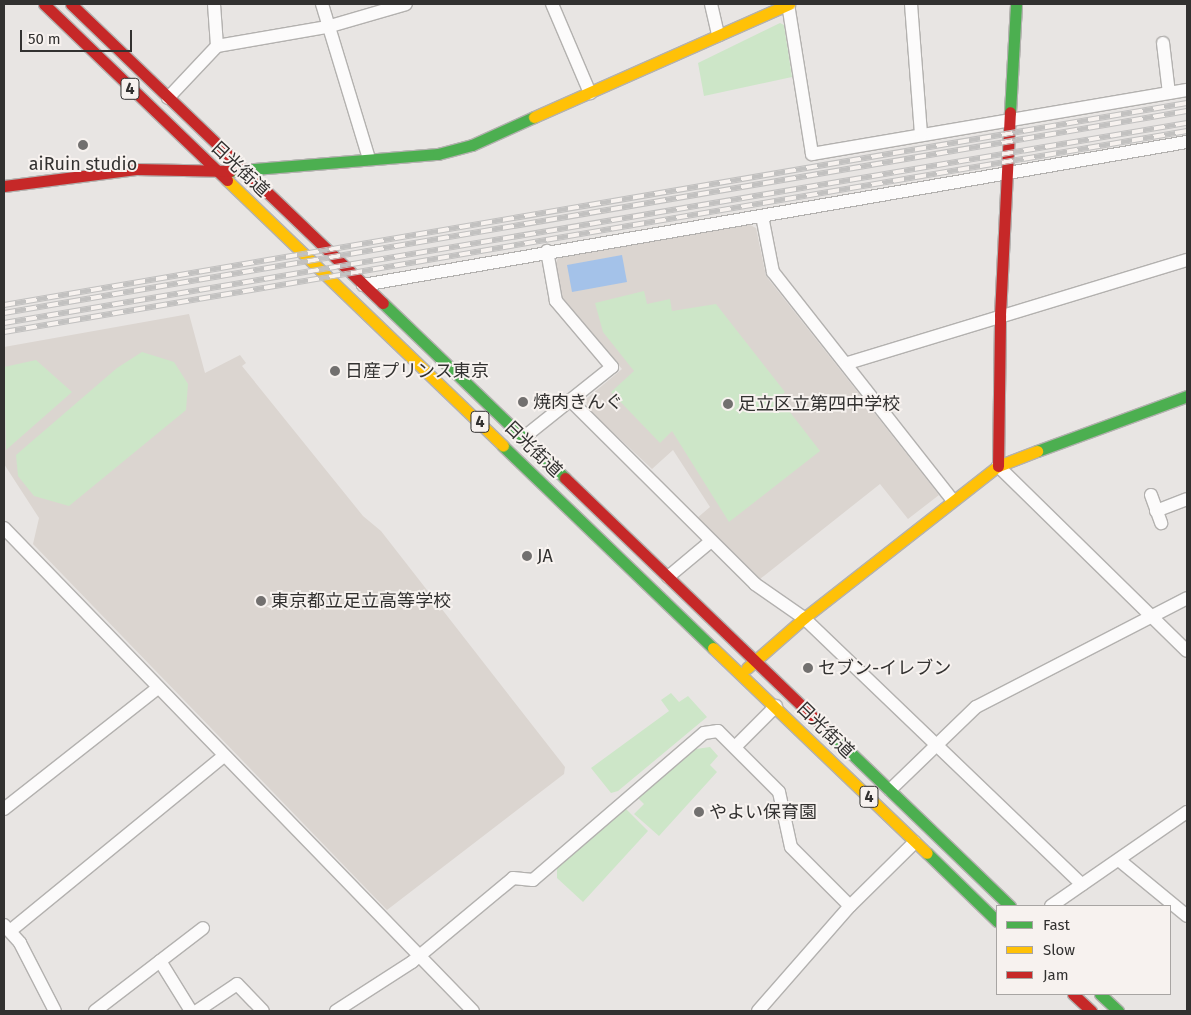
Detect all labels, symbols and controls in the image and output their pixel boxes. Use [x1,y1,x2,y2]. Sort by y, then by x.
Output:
scale bar [22,20,135,52]
text: 50 m [28,30,61,48]
road number: 4 [120,76,140,102]
street label: 日光街道 [206,137,274,201]
marker: aiRuin studio [77,139,89,151]
place label: aiRuin studio [29,153,137,175]
place label: 日産プリンス東京 [345,360,489,382]
marker: 日産プリンス東京 [329,365,341,377]
place label: 焼肉きんぐ [533,391,623,413]
place label: 足立区立第四中学校 [738,393,900,415]
marker: 焼肉きんぐ [517,396,529,408]
marker: 足立区立第四中学校 [722,398,734,410]
road number: 4 [470,408,490,436]
street label: 日光街道 [500,416,566,482]
place label: JA [537,545,553,567]
marker: JA [521,550,533,562]
place label: 東京都立足立高等学校 [271,590,451,612]
marker: 東京都立足立高等学校 [255,595,267,607]
place label: セブン-イレブン [818,657,951,679]
marker: セブン-イレブン [802,662,814,674]
street label: 日光街道 [792,697,858,763]
road number: 4 [859,784,879,810]
place label: やよい保育園 [709,801,817,823]
marker: やよい保育園 [693,806,705,818]
legend [996,905,1171,995]
text: Fast [1043,916,1070,934]
text: Slow [1043,941,1075,959]
text: Jam [1043,966,1069,984]

